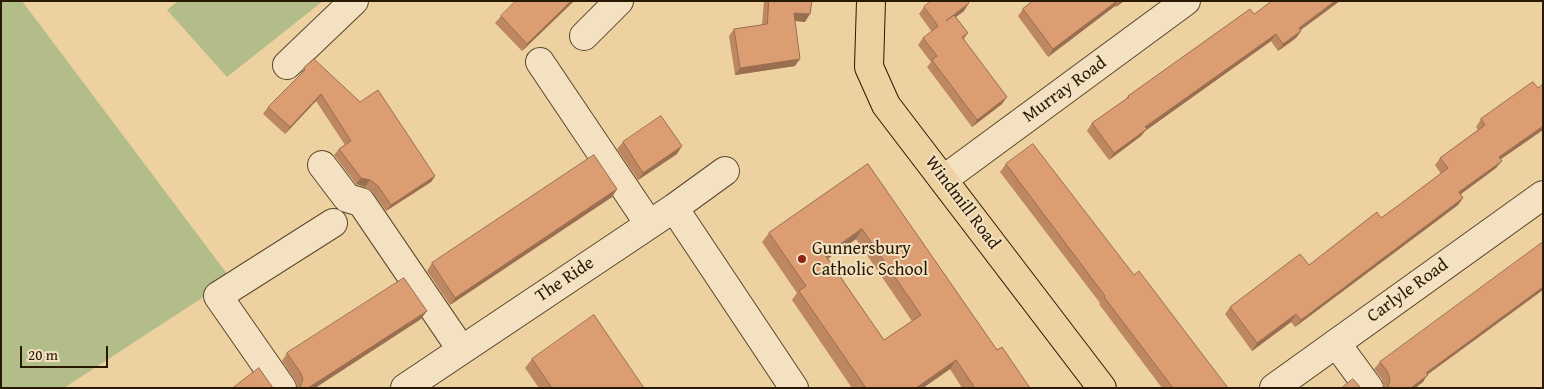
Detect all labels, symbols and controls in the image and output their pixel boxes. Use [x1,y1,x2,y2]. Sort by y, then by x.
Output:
street label: Murray Road [1019,52,1111,128]
street label: Windmill Road [920,152,1004,254]
place label: Gunnersbury Catholic School [812,238,928,280]
street label: The Ride [532,253,598,307]
marker: Gunnersbury Catholic School [796,253,808,265]
street label: Carlyle Road [1363,254,1453,328]
scale bar [22,336,110,368]
text: 20 m [28,344,58,365]

